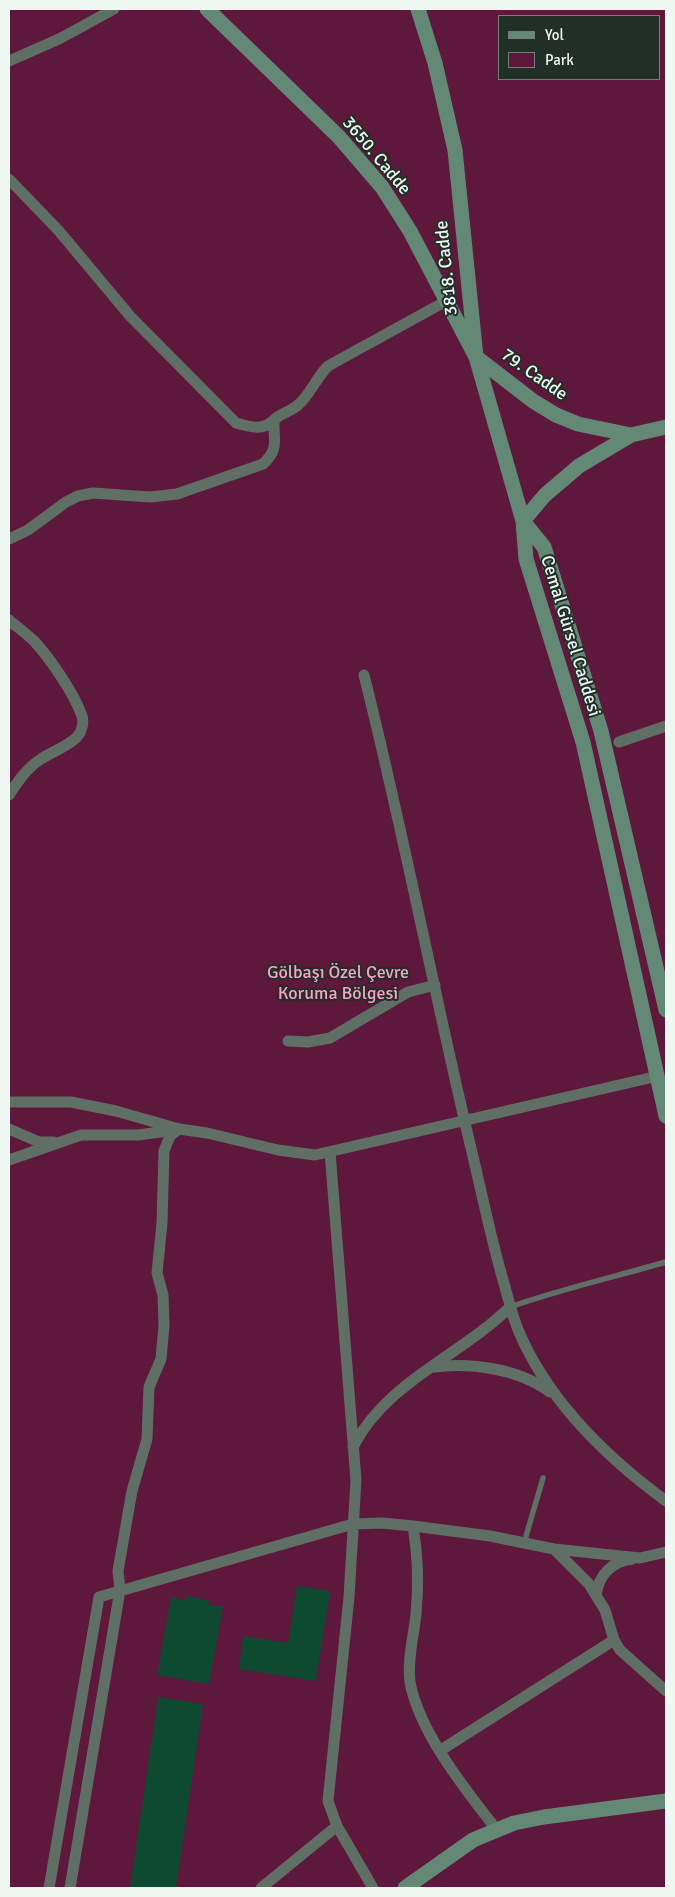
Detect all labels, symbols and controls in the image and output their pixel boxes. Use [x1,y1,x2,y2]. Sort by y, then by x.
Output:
legend [498,15,660,80]
text: Yol [545,26,564,44]
text: Park [545,51,574,69]
street label: 3650. Cadde [337,112,415,200]
street label: 3818. Cadde [431,219,463,317]
street label: 79. Cadde [497,344,571,406]
street label: Cemal Gürsel Caddesi [535,553,605,719]
park label: Gölbaşı Özel Çevre Koruma Bölgesi [267,962,409,1004]

